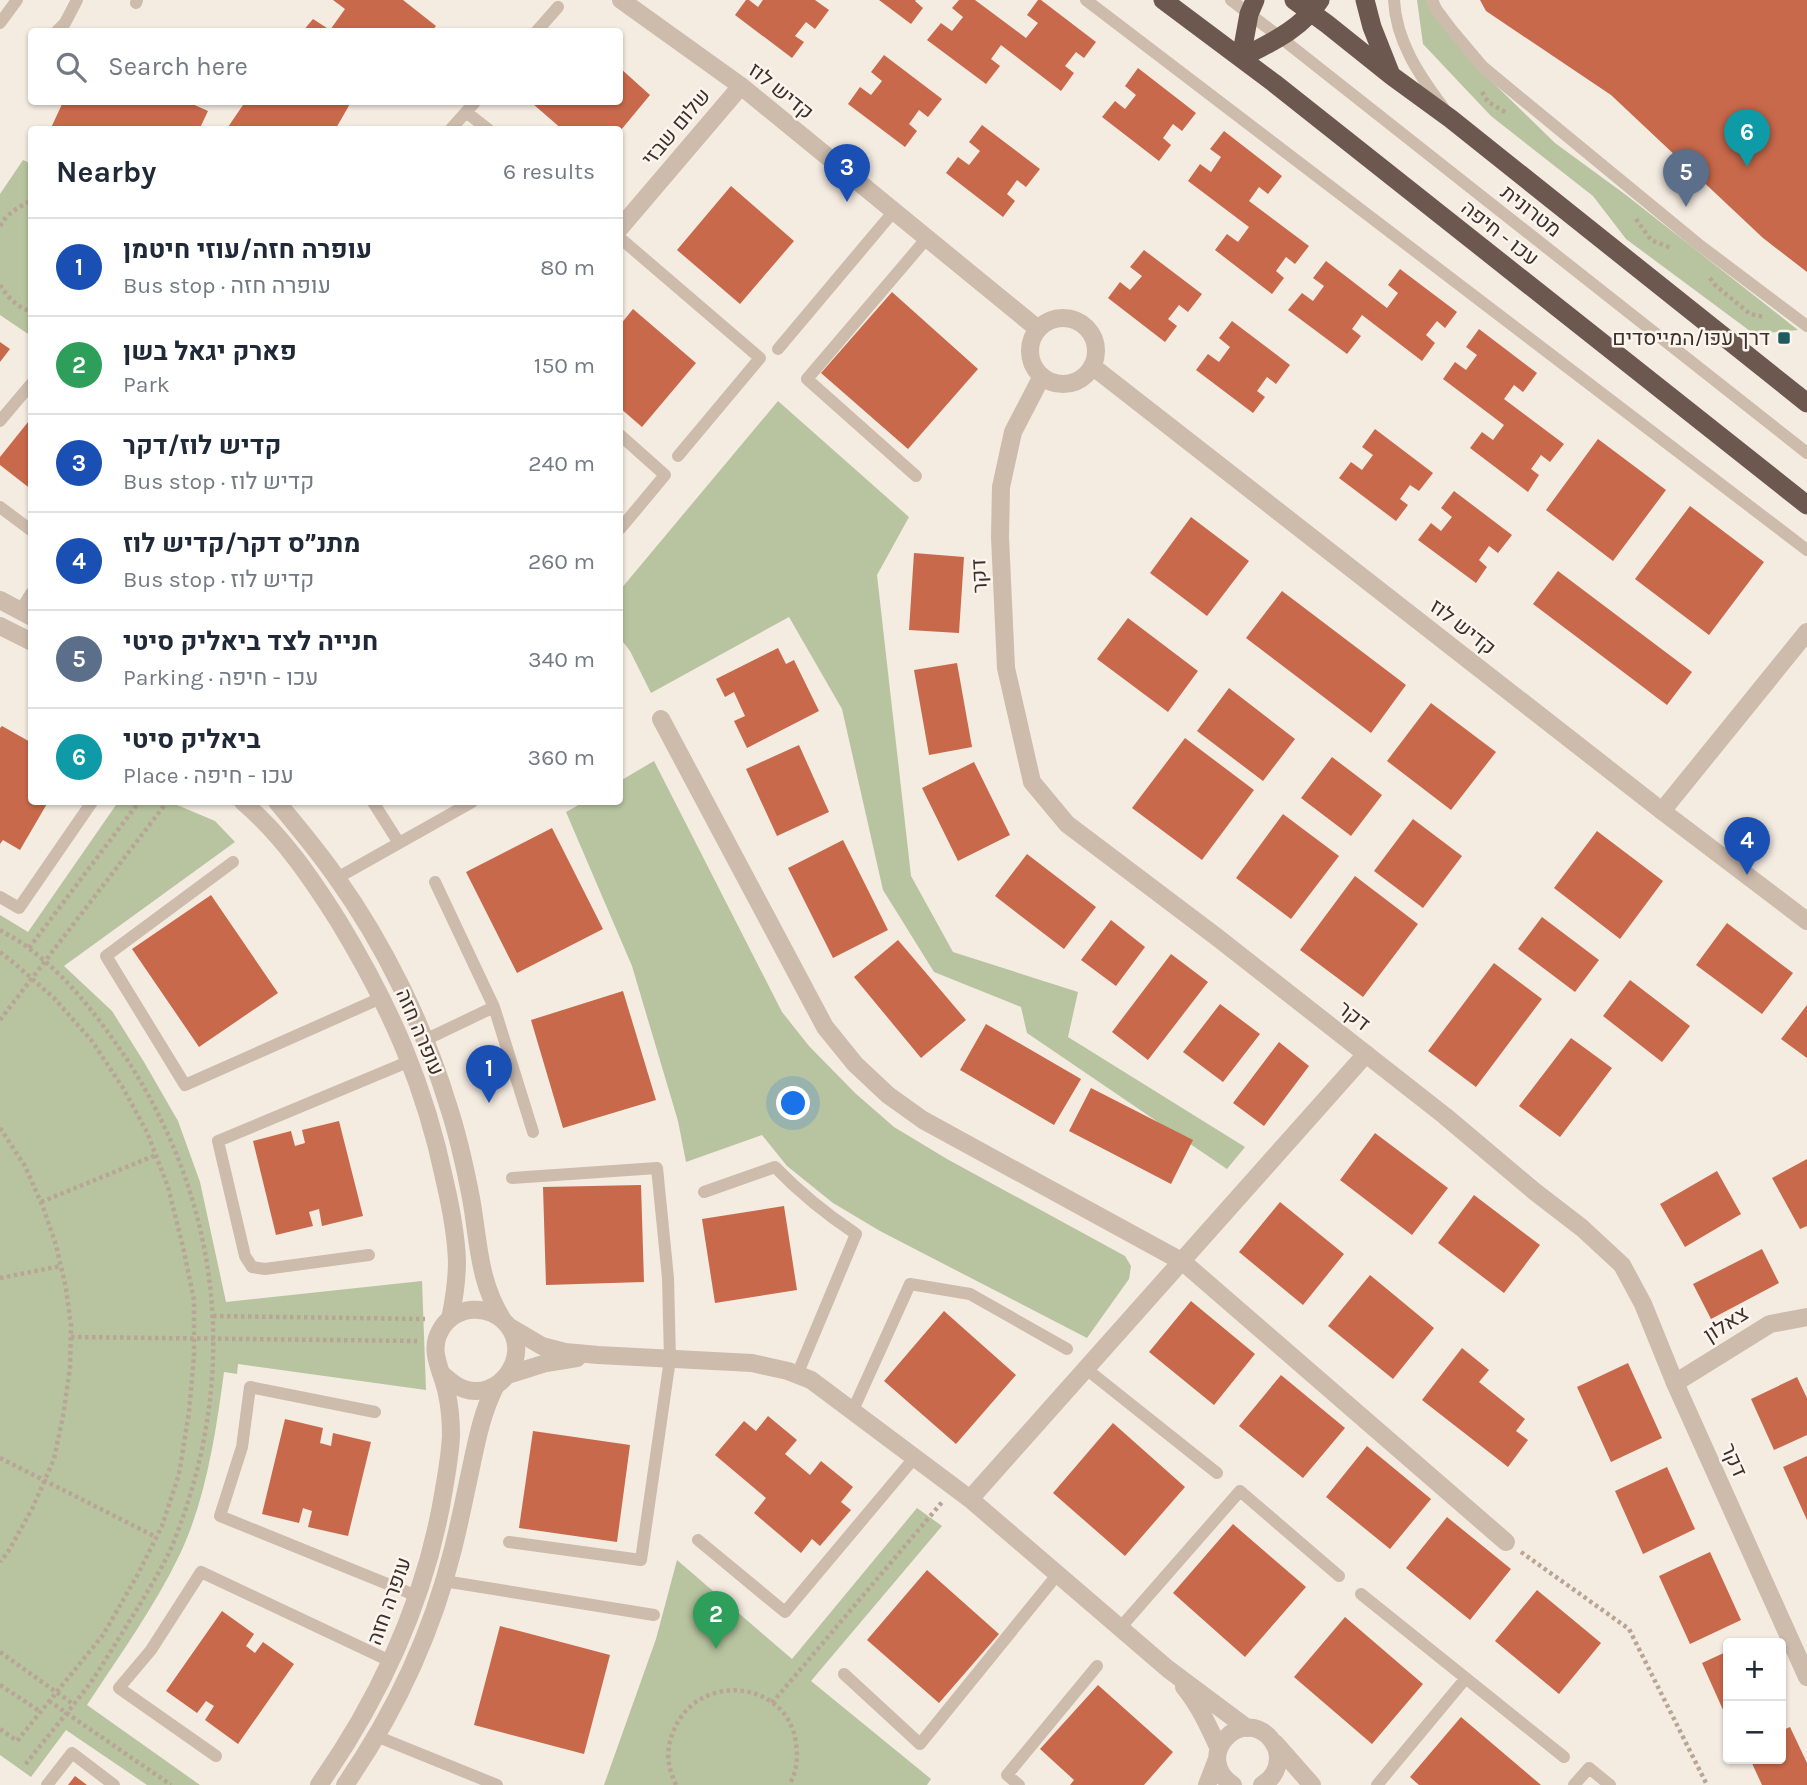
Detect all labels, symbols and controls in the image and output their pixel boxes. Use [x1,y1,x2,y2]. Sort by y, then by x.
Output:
search box [28,28,623,105]
icon: search [52,48,90,86]
text: Search here [108,51,248,82]
street label: קדיש לוז [744,58,818,124]
street label: שלום שבזי [637,83,715,171]
pin: 6 [1724,109,1770,167]
pin: 3 [824,144,870,202]
pin: 5 [1663,149,1709,207]
text: Nearby [56,154,156,190]
text: 6 results [503,158,595,185]
street label: מטרונית [1496,180,1566,242]
street label: עכו - חיפה [1457,195,1543,271]
text: עופרה חזה/עוזי חיטמן [123,234,372,265]
text: 1 [75,254,83,281]
text: 80 m [540,254,595,281]
text: Bus stop · עופרה חזה [123,272,331,299]
place label: דרך עכו/המייסדים [1612,326,1770,350]
marker: דרך עכו/המייסדים [1776,330,1792,346]
text: פארק יגאל בשן [123,336,297,367]
text: 2 [72,352,86,379]
text: 150 m [534,352,595,379]
text: Park [123,371,170,398]
text: קדיש לוז/דקר [123,430,281,461]
text: 3 [72,450,86,477]
text: 240 m [528,450,595,477]
text: Bus stop · קדיש לוז [123,468,314,495]
text: מתנ״ס דקר/קדיש לוז [123,528,361,559]
text: 4 [72,548,86,575]
text: 260 m [528,548,595,575]
street label: דקר [966,558,992,594]
text: Bus stop · קדיש לוז [123,566,314,593]
street label: קדיש לוז [1426,594,1500,660]
text: חנייה לצד ביאליק סיטי [123,626,378,657]
text: 5 [72,646,86,673]
text: 340 m [528,646,595,673]
text: Parking · עכו - חיפה [123,664,319,691]
text: ביאליק סיטי [123,724,261,755]
text: 6 [72,744,86,771]
text: 360 m [528,744,595,771]
text: Place · עכו - חיפה [123,762,294,789]
pin: 4 [1724,817,1770,875]
street label: עופרה חזה [391,985,449,1079]
street label: דקר [1333,996,1375,1036]
pin: 1 [466,1045,512,1103]
your location [776,1086,810,1120]
street label: צאלון [1699,1301,1753,1347]
street label: דקר [1716,1439,1752,1481]
street label: עופרה חזה [362,1554,416,1648]
pin: 2 [693,1591,739,1649]
map controls [1723,1638,1786,1764]
button: + [1723,1638,1786,1701]
button: − [1723,1701,1786,1764]

